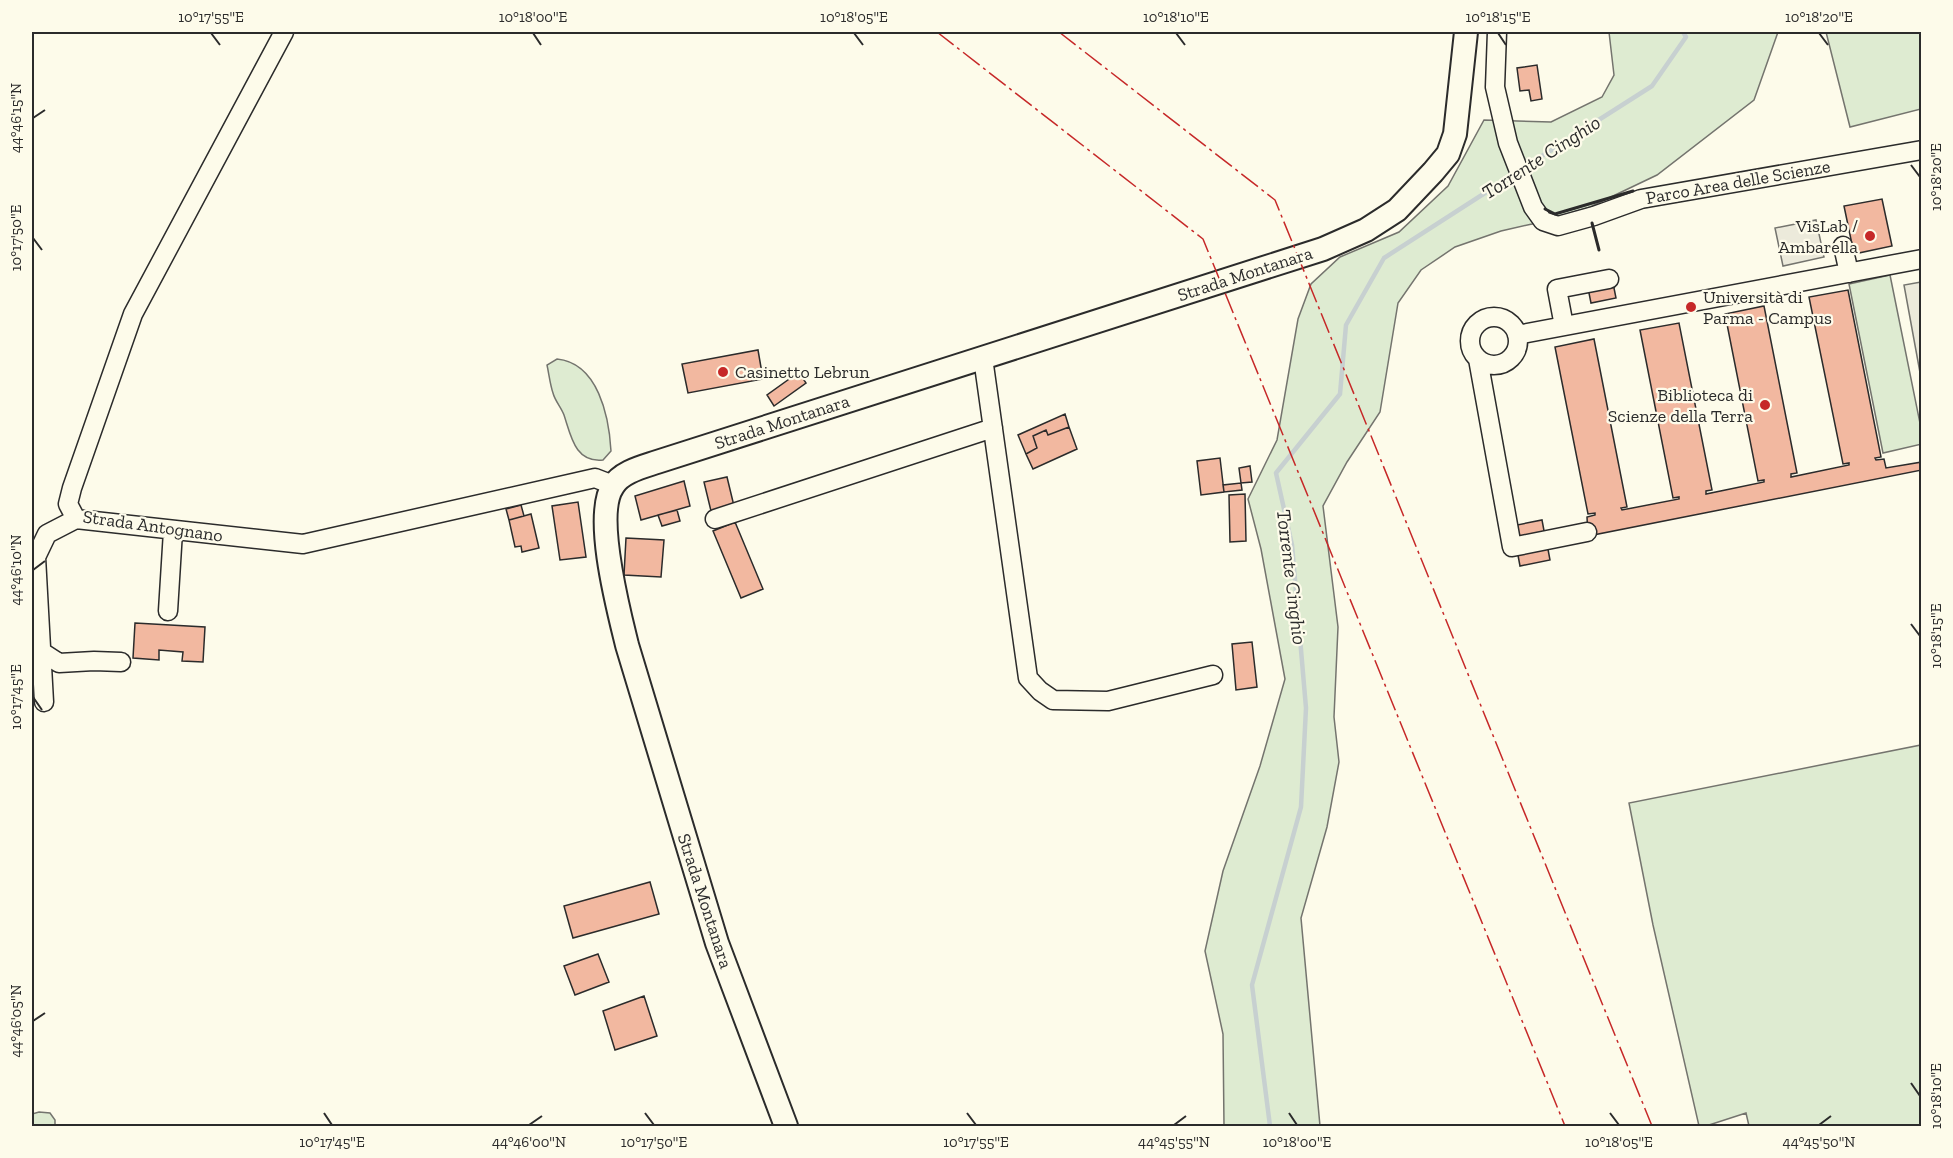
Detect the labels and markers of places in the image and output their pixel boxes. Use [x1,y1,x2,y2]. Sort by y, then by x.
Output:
place label: VisLab / Ambarella [1778,215,1858,258]
marker: VisLab / Ambarella [1863,229,1877,243]
place label: Università di Parma - Campus [1703,286,1832,329]
marker: Università di Parma - Campus [1684,300,1698,314]
place label: Casinetto Lebrun [735,361,870,383]
marker: Casinetto Lebrun [716,365,730,379]
place label: Biblioteca di Scienze della Terra [1608,384,1753,427]
marker: Biblioteca di Scienze della Terra [1758,398,1772,412]

